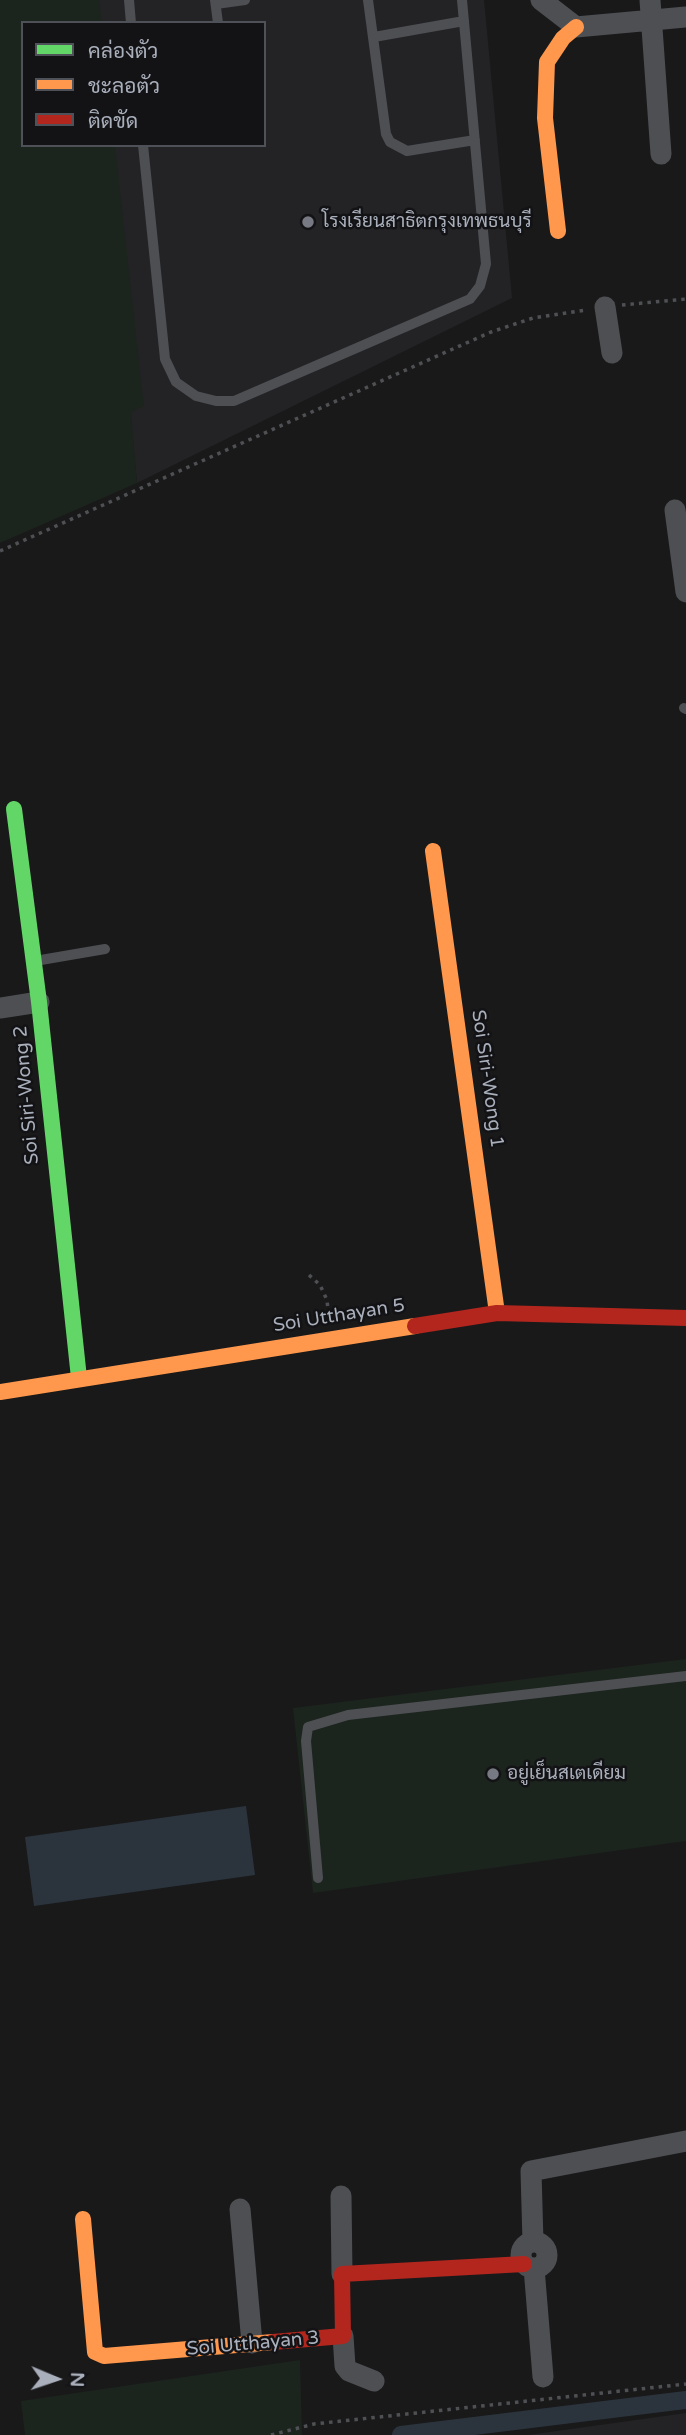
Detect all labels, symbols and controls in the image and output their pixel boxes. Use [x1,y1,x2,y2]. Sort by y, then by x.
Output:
legend [21,21,266,147]
text: คล่องตัว [88,39,158,64]
text: ชะลอตัว [88,74,160,99]
text: ติดขัด [88,109,138,134]
place label: โรงเรียนสาธิตกรุงเทพธนบุรี [322,211,532,233]
marker: โรงเรียนสาธิตกรุงเทพธนบุรี [300,214,316,230]
street label: Soi Siri-Wong 1 [466,1008,508,1150]
street label: Soi Siri-Wong 2 [10,1025,44,1165]
street label: Soi Utthayan 5 [272,1294,406,1338]
place label: อยู่เย็นสเตเดียม [507,1763,626,1785]
marker: อยู่เย็นสเตเดียม [485,1766,501,1782]
street label: Soi Utthayan 3 [186,2327,320,2361]
north arrow [21,2344,91,2414]
text: N [66,2372,88,2388]

